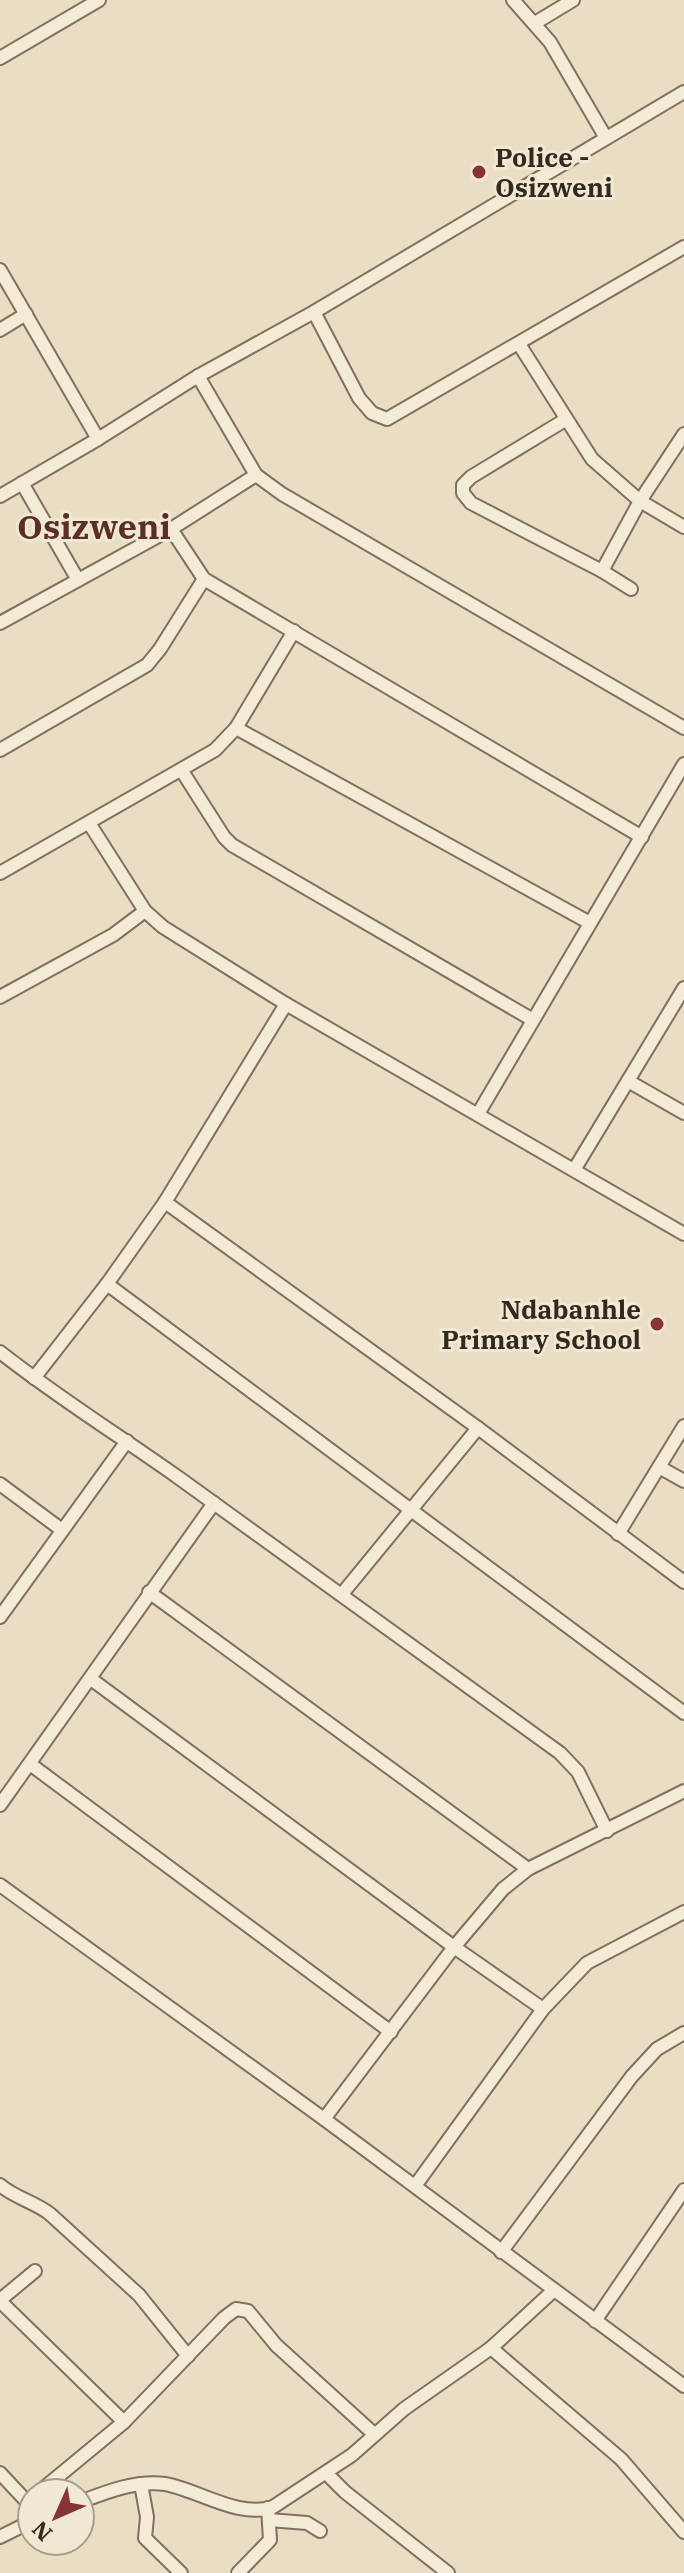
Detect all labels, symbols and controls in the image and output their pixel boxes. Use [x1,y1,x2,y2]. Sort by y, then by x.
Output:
place label: Police - Osizweni [495,140,613,204]
marker: Police - Osizweni [470,163,488,181]
district label: Osizweni [17,504,171,548]
place label: Ndabanhle Primary School [441,1292,641,1356]
marker: Ndabanhle Primary School [648,1315,666,1333]
north arrow [16,2477,96,2557]
text: N [25,2515,58,2548]

